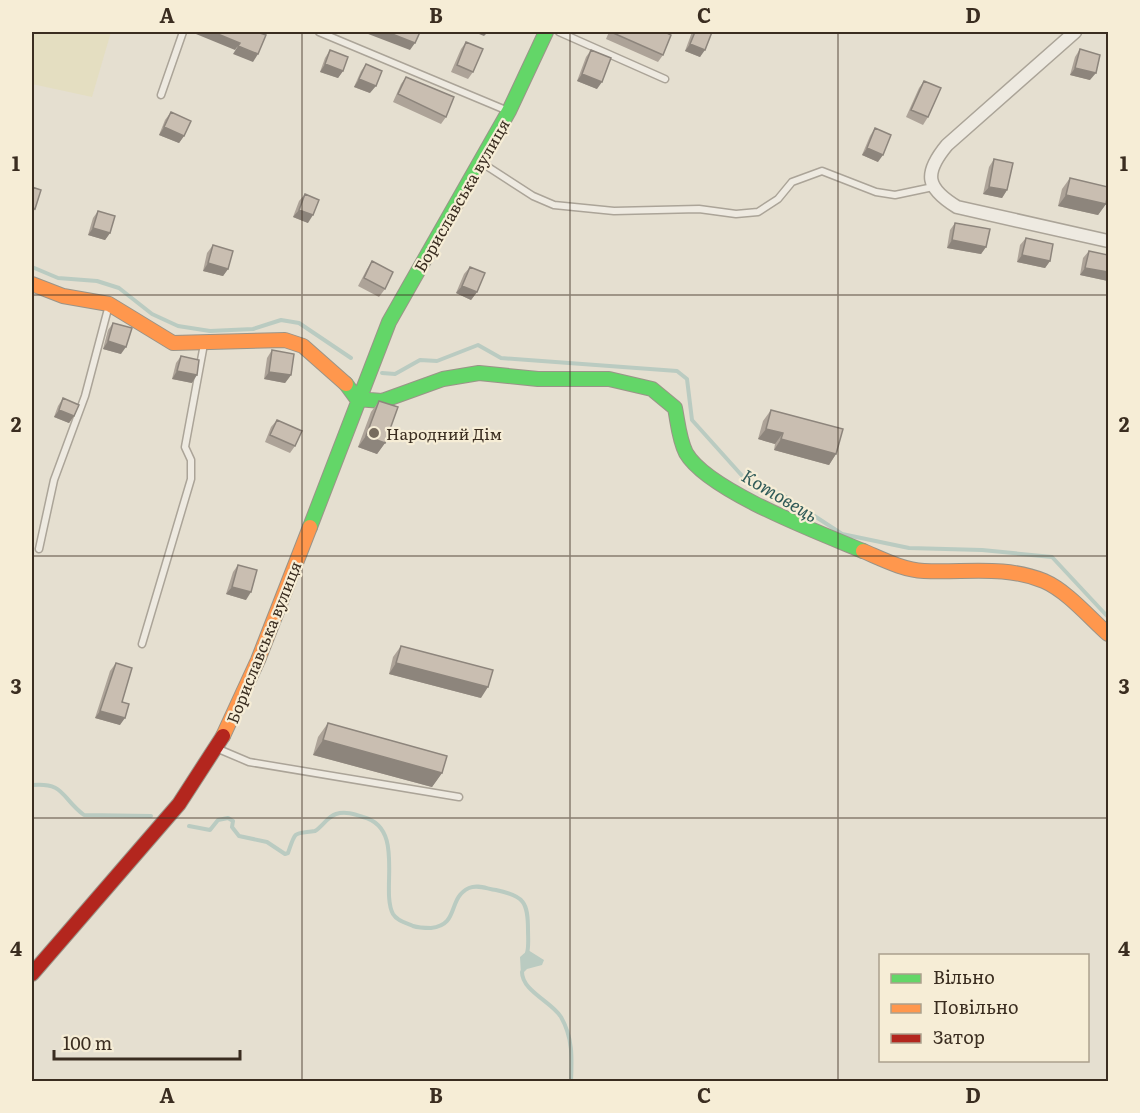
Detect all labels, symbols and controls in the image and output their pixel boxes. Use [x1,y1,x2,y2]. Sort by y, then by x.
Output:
text: A [159,0,175,29]
text: B [429,0,443,29]
text: C [697,0,711,29]
text: D [965,0,981,29]
street label: Бориславська вулиця [407,114,515,276]
text: 1 [12,147,20,177]
text: 1 [1120,147,1128,177]
text: 2 [11,408,22,438]
text: 2 [1119,408,1130,438]
place label: Народний Дім [386,421,502,445]
marker: Народний Дім [367,426,381,440]
water label: Котовець [737,462,823,528]
street label: Бориславська вулиця [219,557,307,727]
text: 3 [10,670,22,700]
text: 3 [1118,670,1130,700]
text: 4 [10,932,22,962]
text: 4 [1118,932,1130,962]
legend [879,954,1089,1062]
text: Вільно [933,963,995,990]
text: Повільно [933,993,1019,1020]
scale bar [54,1023,240,1061]
text: Затор [933,1023,985,1050]
text: 100 m [63,1029,112,1056]
text: A [159,1079,175,1109]
text: B [429,1079,443,1109]
text: C [697,1079,711,1109]
text: D [965,1079,981,1109]

